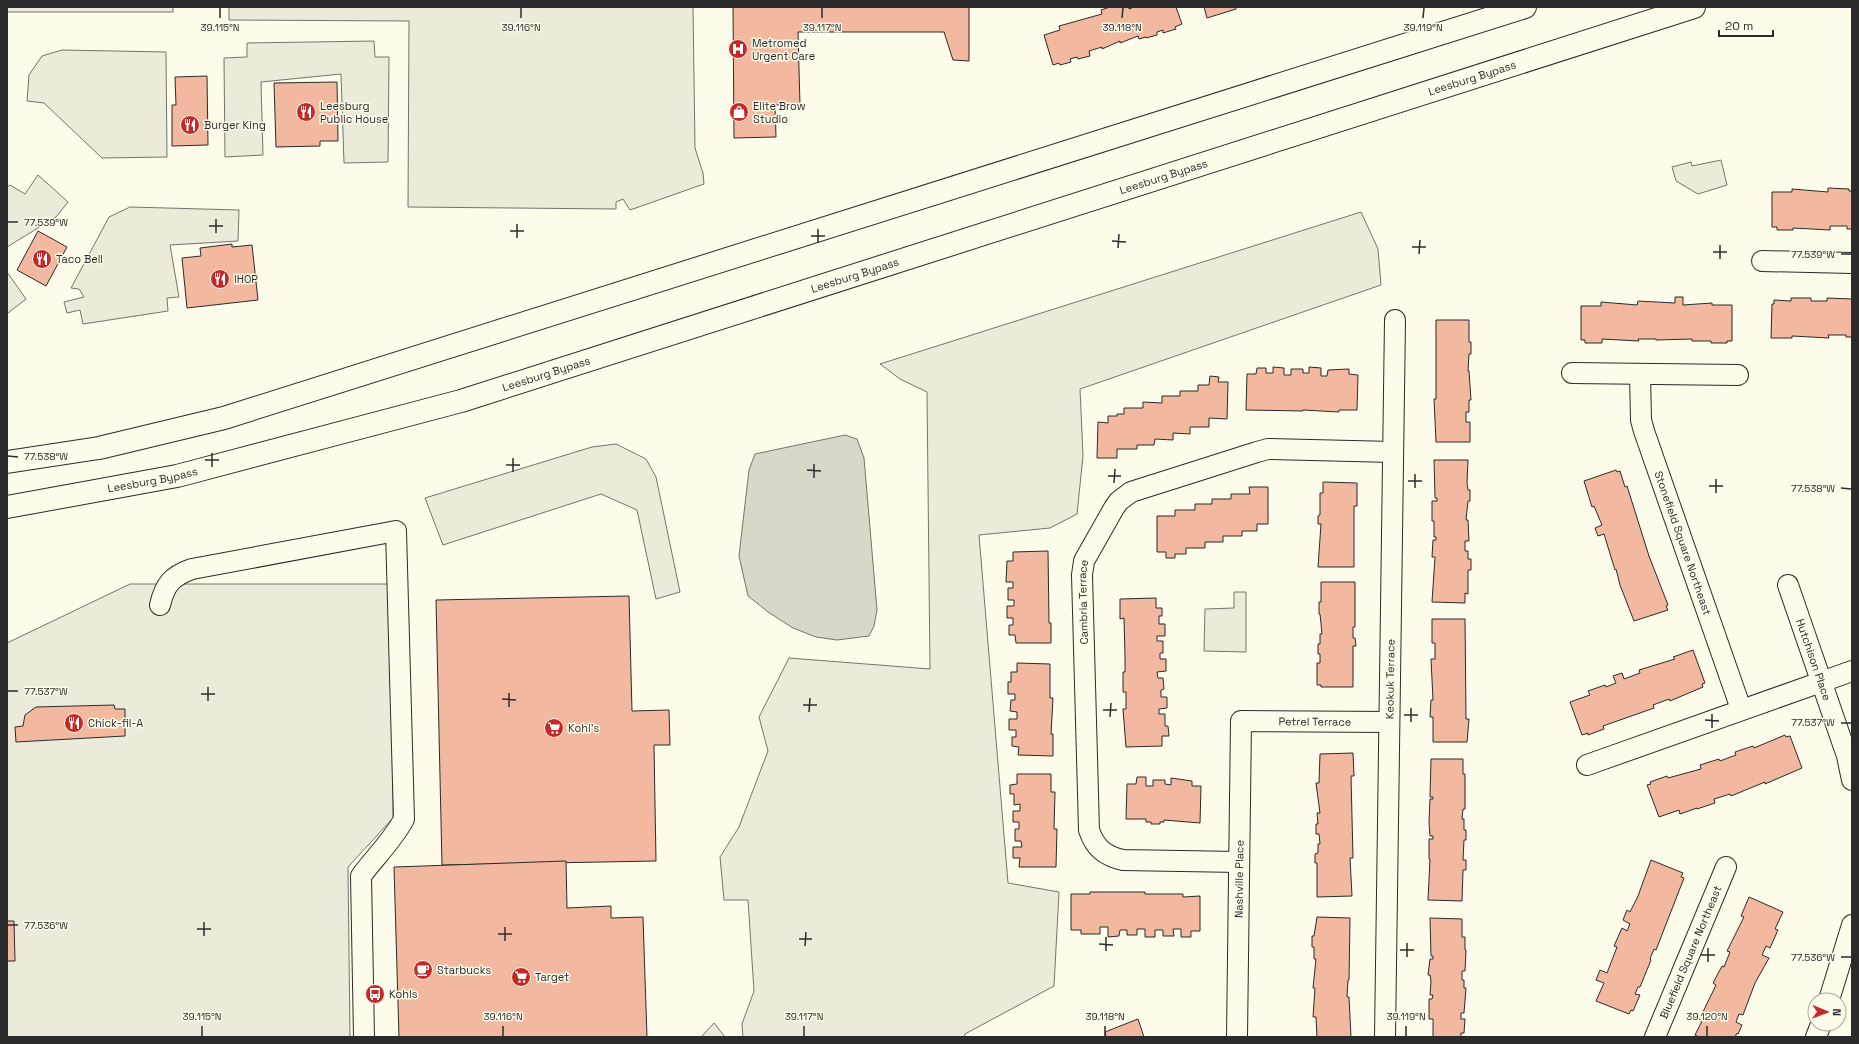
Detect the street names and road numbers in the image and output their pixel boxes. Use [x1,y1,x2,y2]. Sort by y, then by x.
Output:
street label: Leesburg Bypass [1426,57,1518,99]
street label: Leesburg Bypass [1118,156,1209,197]
street label: Leesburg Bypass [809,254,901,296]
street label: Leesburg Bypass [501,353,592,394]
street label: Leesburg Bypass [106,464,199,496]
street label: Stonefield Square Northeast [1651,469,1715,617]
street label: Cambria Terrace [1075,559,1091,645]
street label: Hutchison Place [1793,617,1834,702]
street label: Keokuk Terrace [1382,639,1398,719]
street label: Petrel Terrace [1279,714,1351,729]
street label: Nashville Place [1232,840,1246,918]
street label: Bluefield Square Northeast [1656,883,1725,1021]

